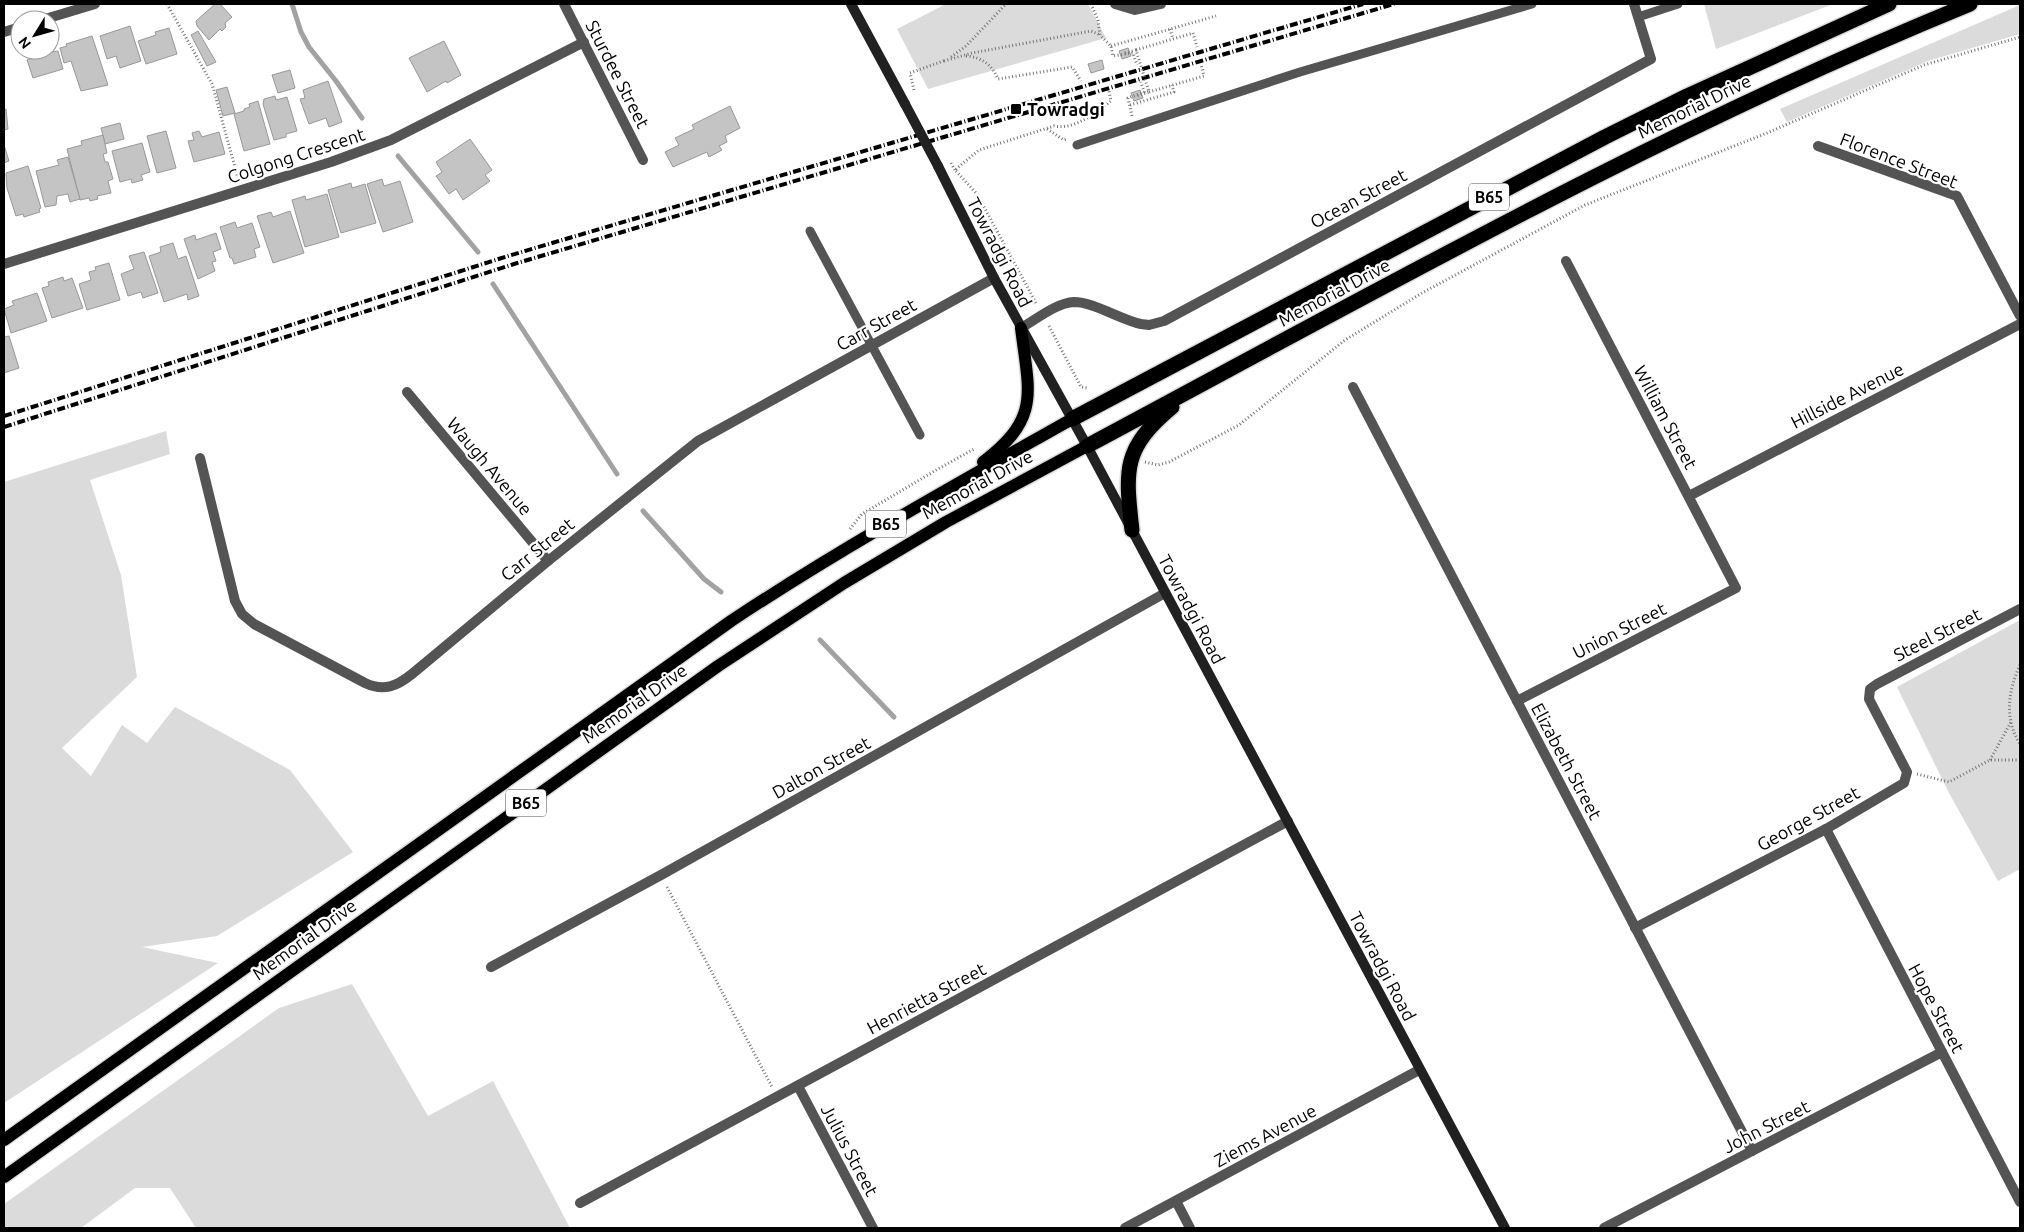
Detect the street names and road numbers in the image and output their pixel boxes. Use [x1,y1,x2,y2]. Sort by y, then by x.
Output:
street label: Sturdee Street [582,17,654,131]
street label: Memorial Drive [1634,70,1754,142]
street label: Colgong Crescent [225,123,367,187]
street label: Florence Street [1837,128,1961,192]
street label: Ocean Street [1306,164,1410,232]
road number: B65 [1469,183,1509,210]
street label: Towradgi Road [964,194,1036,310]
street label: Memorial Drive [1275,254,1393,330]
street label: Carr Street [833,294,919,354]
street label: Hillside Avenue [1787,358,1907,432]
street label: William Street [1630,362,1702,472]
street label: Waugh Avenue [443,413,537,519]
street label: Memorial Drive [918,445,1036,523]
road number: B65 [866,510,906,538]
street label: Carr Street [496,513,578,585]
street label: Towradgi Road [1155,551,1229,667]
street label: Union Street [1569,598,1669,662]
street label: Steel Street [1890,603,1984,665]
street label: Memorial Drive [578,659,690,747]
street label: Elizabeth Street [1528,699,1606,823]
street label: Dalton Street [769,732,873,802]
street label: George Street [1753,782,1863,854]
road number: B65 [506,790,546,816]
street label: Memorial Drive [248,895,360,983]
street label: Towradgi Road [1346,908,1420,1024]
street label: Henrietta Street [863,958,989,1038]
street label: Hope Street [1905,960,1969,1056]
street label: John Street [1719,1096,1813,1156]
street label: Ziems Avenue [1211,1100,1319,1170]
street label: Julius Street [818,1101,882,1199]

